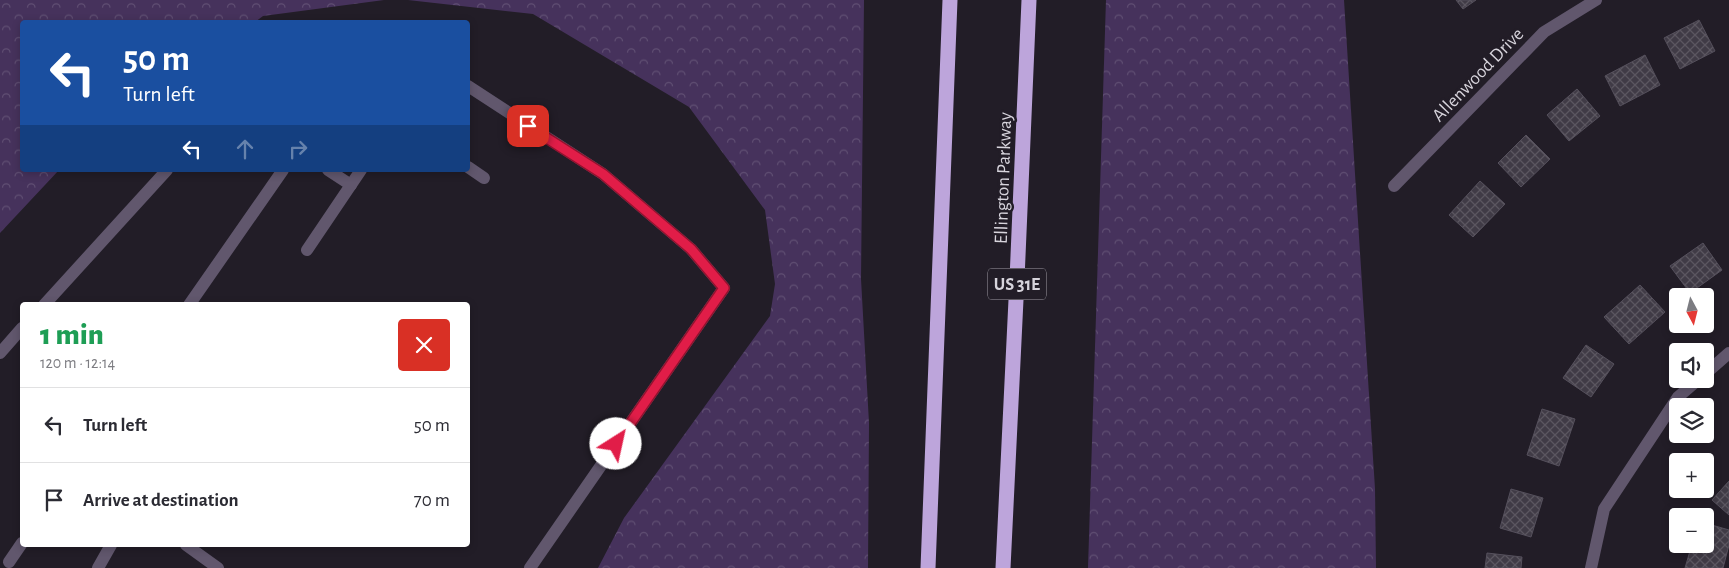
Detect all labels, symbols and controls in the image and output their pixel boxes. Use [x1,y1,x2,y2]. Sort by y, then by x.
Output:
street label: Allenwood Drive [1429,24,1527,126]
icon: left [40,40,105,105]
text: 50 m [123,42,190,77]
text: Turn left [123,83,195,105]
pin [507,105,549,147]
icon: arrive [514,112,542,140]
street label: Ellington Parkway [992,112,1015,244]
icon: left [178,135,206,163]
icon: ahead [231,135,259,163]
icon: right [284,135,312,163]
road number: US 31E [988,268,1046,300]
north arrow [1669,288,1714,332]
map controls [1669,288,1714,553]
button: close [398,319,450,371]
text: 1 min [40,320,104,350]
button: sound [1669,343,1714,388]
text: 120 m · 12:14 [40,355,115,371]
button: layers [1669,398,1714,443]
icon: left [40,411,68,439]
text: Turn left [83,416,147,435]
text: 50 m [414,416,450,435]
position arrow [589,417,641,469]
button: + [1669,453,1714,498]
icon: arrive [40,486,68,514]
text: Arrive at destination [83,491,239,510]
text: 70 m [414,491,450,510]
button: − [1669,508,1714,553]

